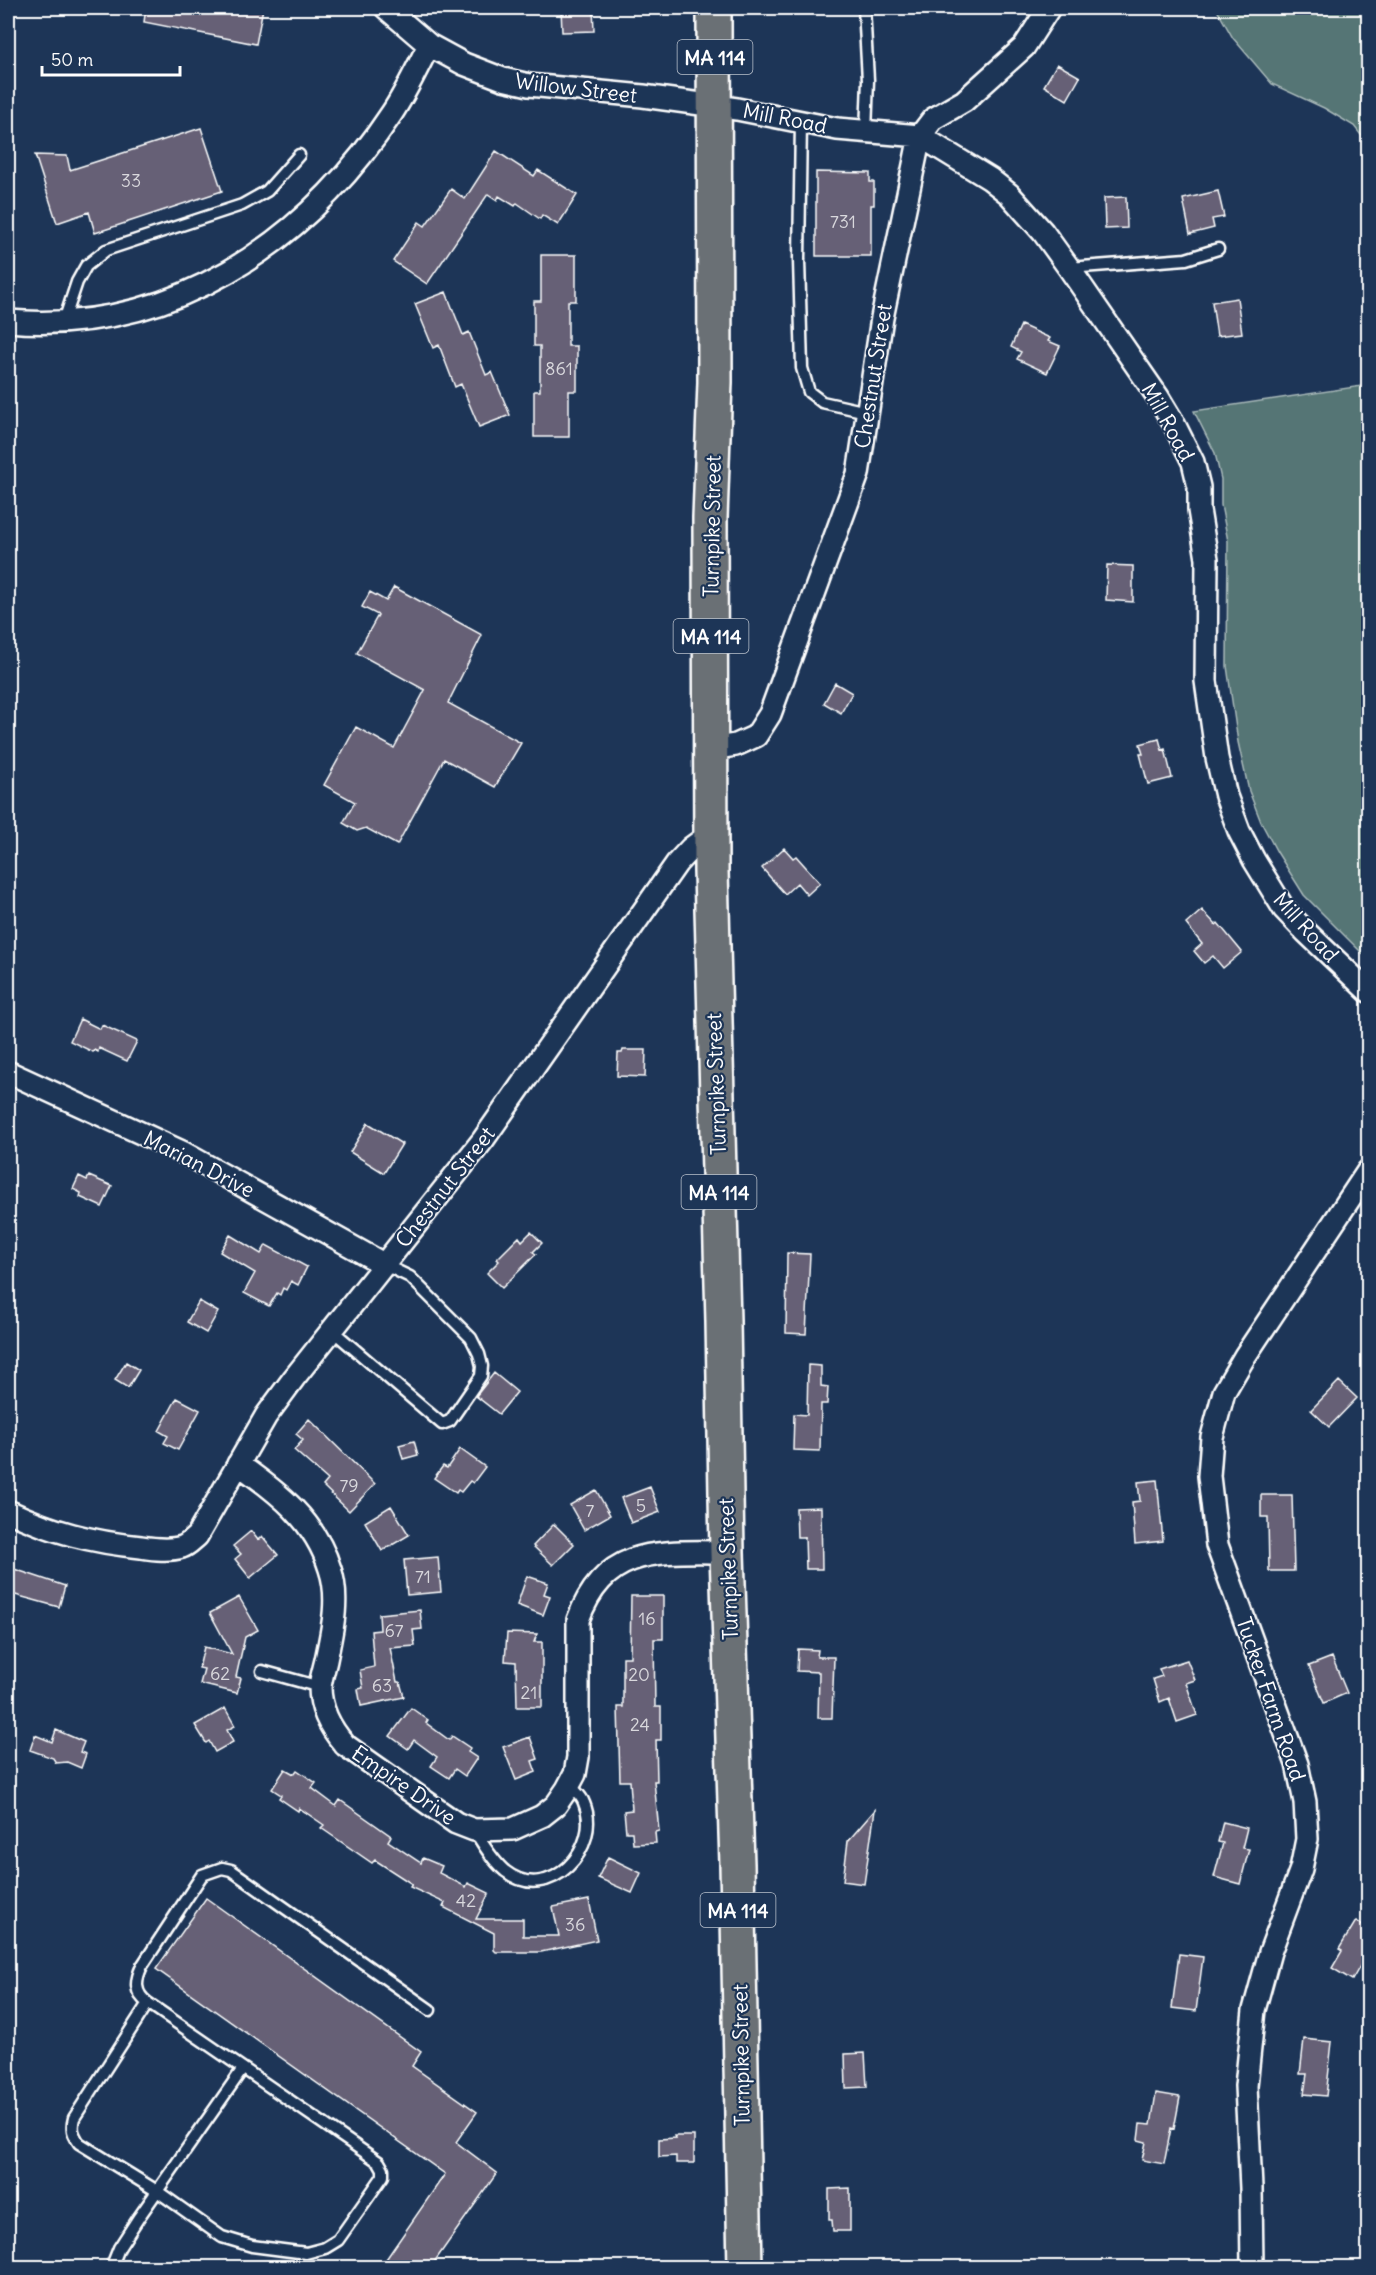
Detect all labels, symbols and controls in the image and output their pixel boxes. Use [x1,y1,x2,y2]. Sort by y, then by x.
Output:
scale bar [42,39,180,77]
road number: MA 114 [678,40,752,74]
text: 50 m [51,48,93,71]
street label: Willow Street [514,67,638,109]
street label: Mill Road [741,97,829,139]
house number: 33 [121,169,141,192]
house number: 731 [830,210,856,233]
street label: Chestnut Street [848,302,898,450]
house number: 861 [545,357,573,380]
street label: Mill Road [1136,378,1200,466]
street label: Turnpike Street [697,455,727,597]
road number: MA 114 [674,619,748,653]
street label: Mill Road [1267,886,1345,968]
street label: Turnpike Street [700,1013,732,1155]
street label: Chestnut Street [389,1121,501,1253]
street label: Marian Drive [139,1125,259,1203]
road number: MA 114 [682,1175,756,1209]
house number: 79 [339,1474,359,1497]
house number: 5 [636,1494,646,1517]
street label: Turnpike Street [712,1498,744,1640]
house number: 7 [586,1499,595,1522]
house number: 71 [415,1565,431,1588]
house number: 16 [638,1607,656,1630]
street label: Tucker Farm Road [1230,1613,1312,1785]
house number: 67 [384,1619,404,1642]
house number: 62 [210,1662,230,1685]
house number: 20 [628,1663,650,1686]
house number: 63 [372,1674,392,1697]
house number: 21 [520,1681,538,1704]
house number: 24 [630,1713,650,1736]
street label: Empire Drive [347,1739,461,1831]
house number: 42 [456,1889,476,1912]
road number: MA 114 [700,1893,776,1927]
house number: 36 [565,1913,585,1936]
street label: Turnpike Street [726,1984,756,2126]

